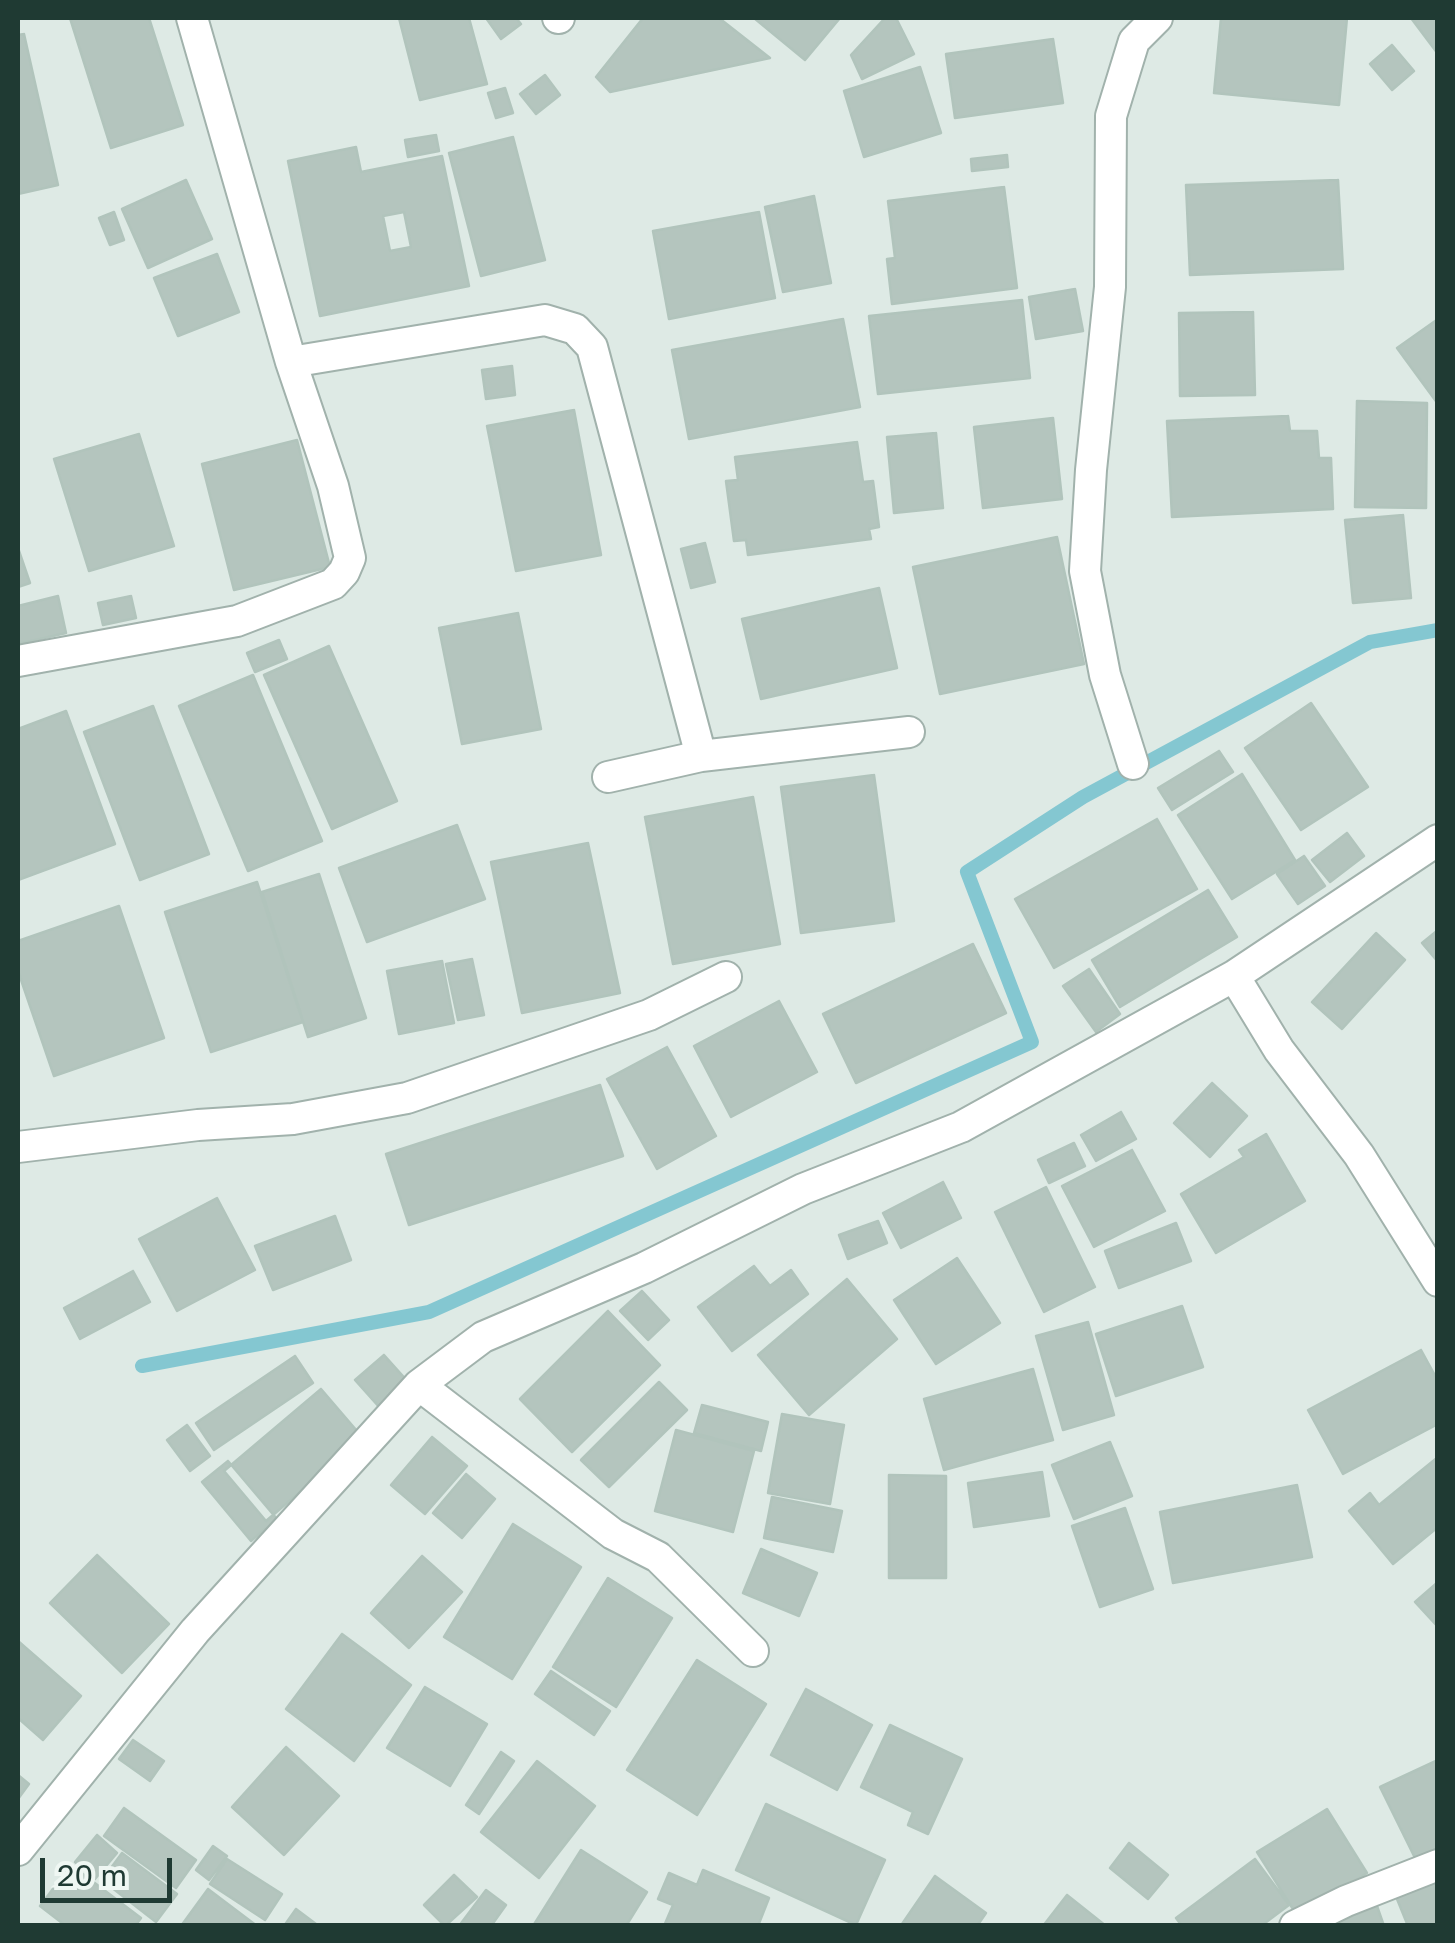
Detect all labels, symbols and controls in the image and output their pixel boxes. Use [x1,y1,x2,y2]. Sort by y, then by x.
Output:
scale bar [45,1838,178,1900]
text: 20 m [57,1857,127,1893]

